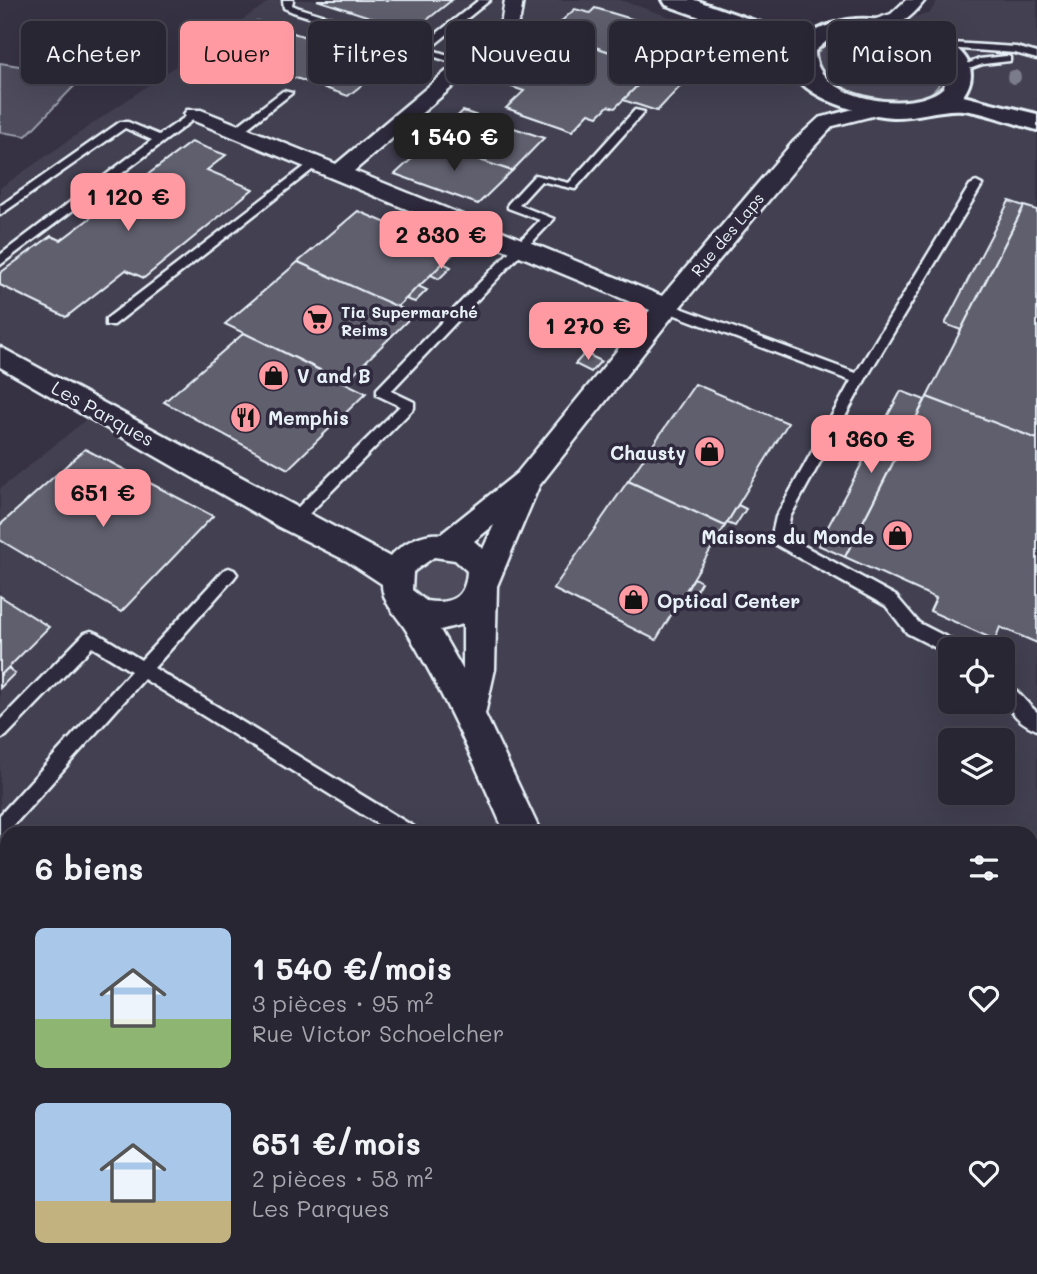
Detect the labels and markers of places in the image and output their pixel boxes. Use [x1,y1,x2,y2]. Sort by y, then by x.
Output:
pin: 1 540 € [389,114,519,173]
pin: 1 120 € [63,174,193,233]
pin: 2 830 € [376,212,506,271]
place label: Tia Supermarché Reims [341,301,478,340]
pin: 1 270 € [523,302,653,362]
supermarket icon: Tia Supermarché Reims [301,303,335,337]
shop icon: V and B [257,358,291,392]
place label: V and B [297,363,371,388]
restaurant icon: Memphis [228,400,262,434]
place label: Memphis [268,405,349,430]
pin: 1 360 € [806,416,936,475]
shop icon: Chausty [692,435,726,469]
place label: Chausty [610,440,686,465]
pin: 651 € [54,470,152,529]
shop icon: Maisons du Monde [880,519,914,553]
place label: Maisons du Monde [701,524,874,549]
shop icon: Optical Center [617,583,651,617]
place label: Optical Center [657,588,800,613]

